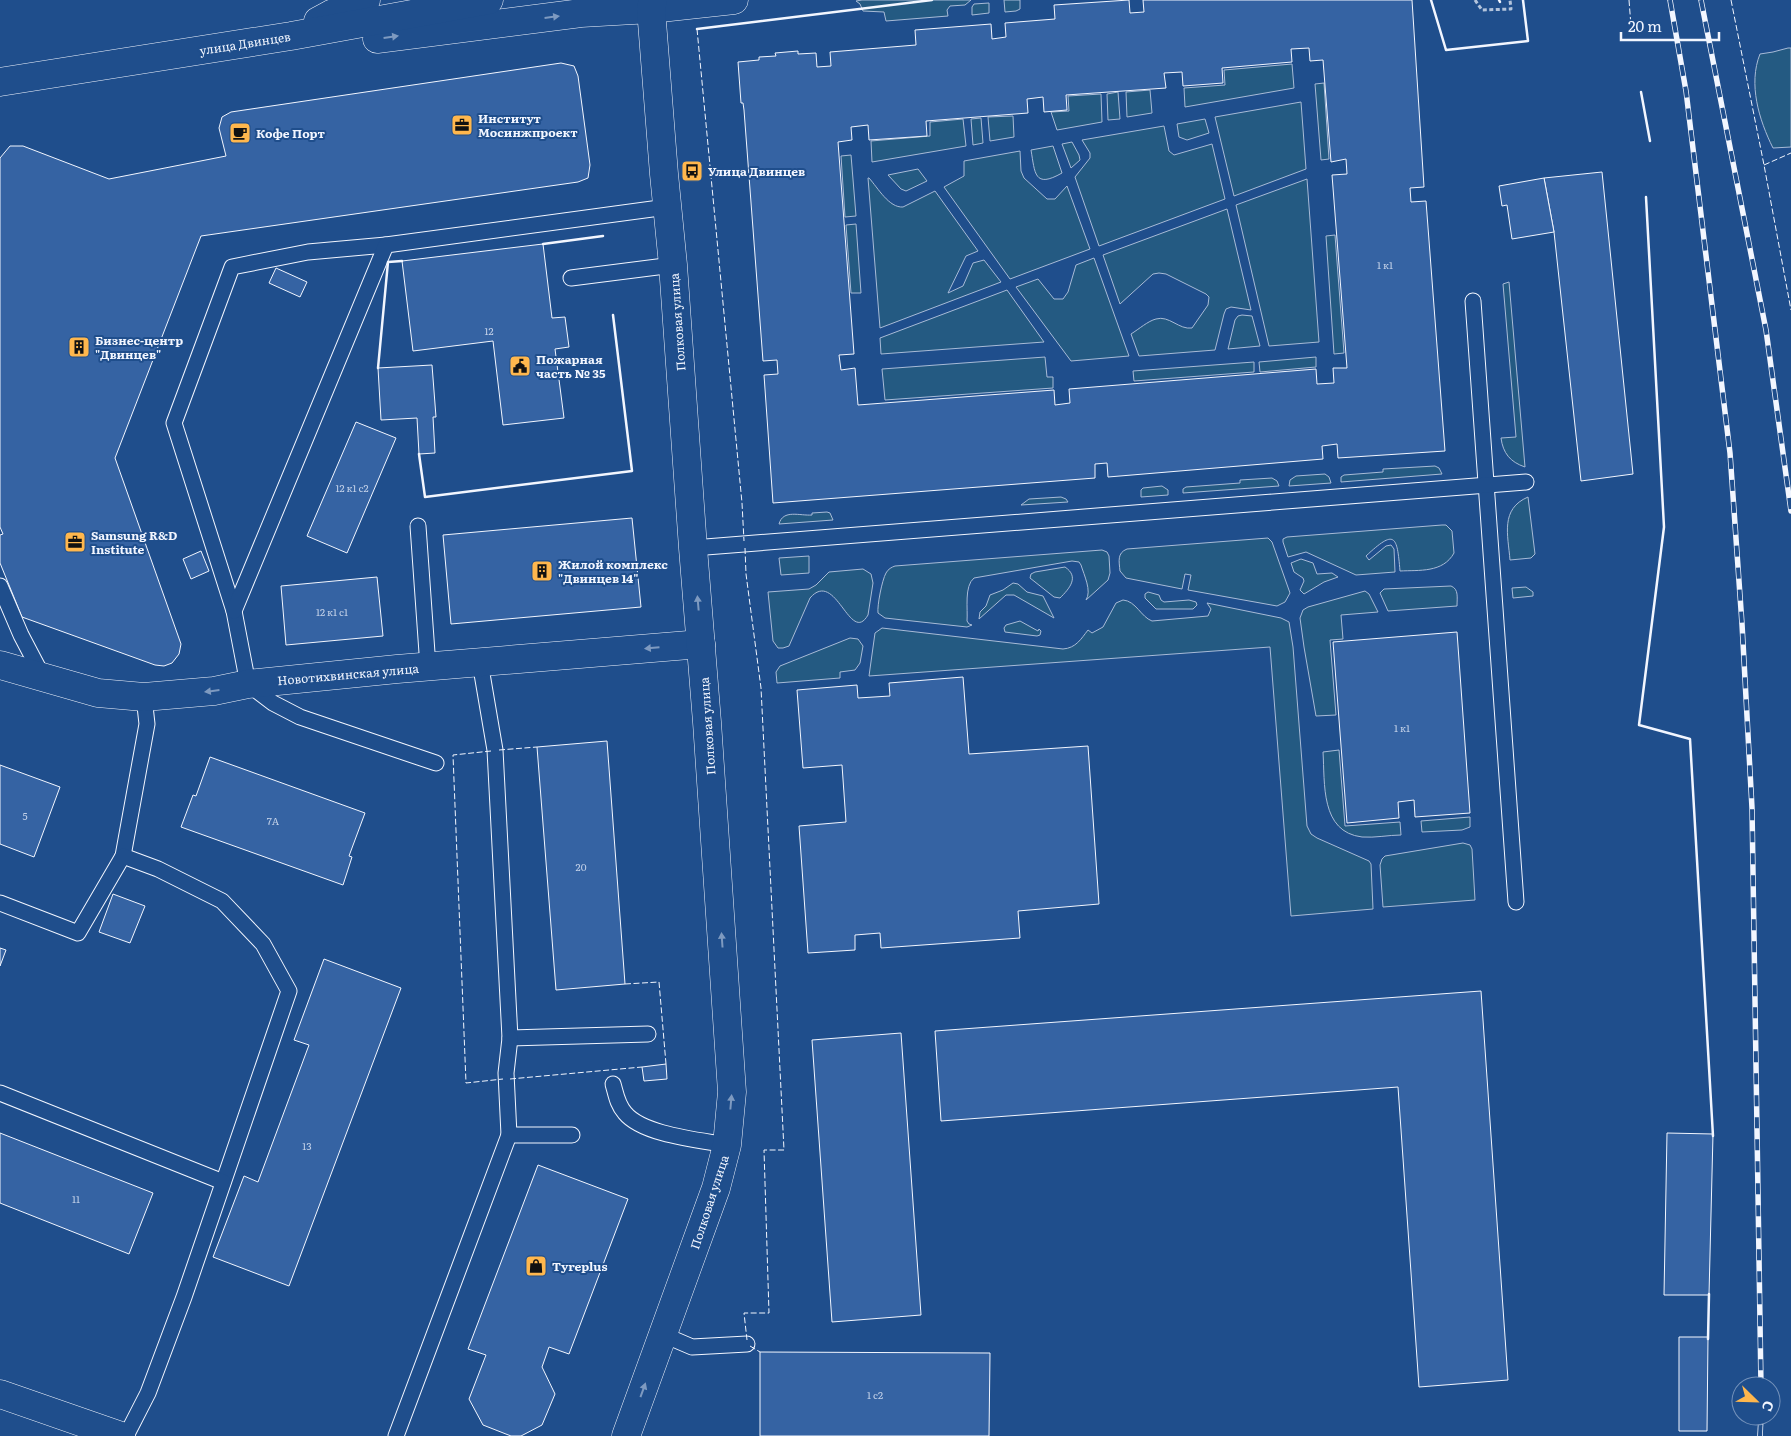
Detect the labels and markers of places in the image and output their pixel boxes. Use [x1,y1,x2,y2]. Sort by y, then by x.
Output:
place label: Институт Мосинжпроект [478,109,578,141]
office icon: Институт Мосинжпроект [450,113,474,137]
cafe icon: Кофе Порт [228,121,252,145]
place label: Кофе Порт [256,124,325,142]
bus stop icon: Улица Двинцев [680,159,704,183]
place label: Улица Двинцев [708,162,805,180]
place label: Бизнес-центр "Двинцев" [95,331,183,363]
building icon: Бизнес-центр "Двинцев" [67,335,91,359]
place label: Пожарная часть № 35 [536,350,606,382]
public building icon: Пожарная часть № 35 [508,354,532,378]
place label: Samsung R&D Institute [91,526,177,558]
office icon: Samsung R&D Institute [63,530,87,554]
place label: Жилой комплекс "Двинцев 14" [558,555,668,587]
building icon: Жилой комплекс "Двинцев 14" [530,559,554,583]
shop icon: Tyreplus [524,1254,548,1278]
place label: Tyreplus [552,1257,607,1275]

